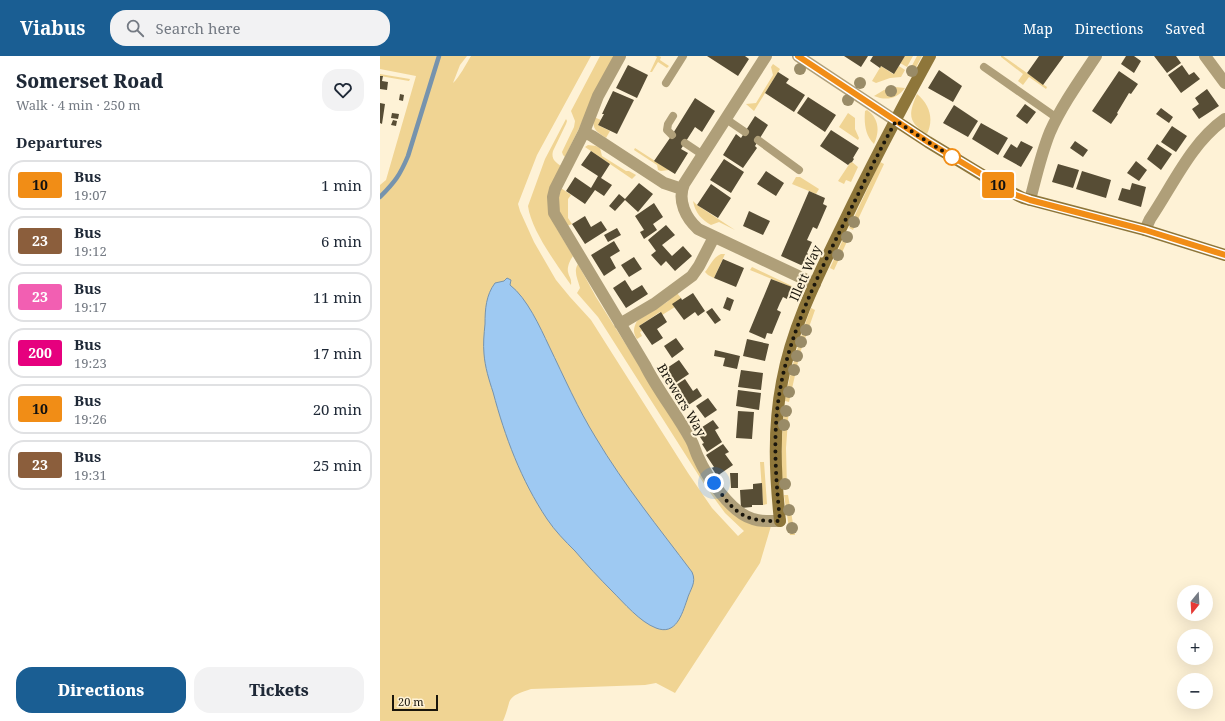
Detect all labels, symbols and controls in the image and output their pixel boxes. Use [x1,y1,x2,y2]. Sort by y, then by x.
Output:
search box [110,10,390,46]
text: Viabus [20,15,86,41]
icon: search [124,17,146,39]
text: Search here [156,18,241,38]
text: Map [1023,19,1053,38]
text: Directions [1075,19,1143,38]
text: Saved [1165,19,1205,38]
text: Somerset Road [16,68,163,94]
button: heart [322,69,364,111]
text: Walk · 4 min · 250 m [16,96,141,114]
text: Departures [16,132,102,152]
unlabelled marker [943,148,961,166]
text: Bus [74,166,101,186]
line badge: 10 [980,172,1016,198]
text: 10 [32,175,48,194]
text: 1 min [321,175,362,195]
text: 10 [990,175,1006,194]
text: 19:07 [74,186,107,204]
text: Bus [74,222,101,242]
text: 23 [32,231,48,250]
text: 6 min [321,231,362,251]
text: 19:12 [74,242,107,260]
street label: Illett Way [785,242,826,304]
text: Bus [74,278,101,298]
text: 23 [32,287,48,306]
text: 11 min [313,287,362,307]
text: 19:17 [74,298,107,316]
text: Bus [74,334,101,354]
text: 200 [28,343,52,362]
text: 17 min [313,343,362,363]
text: 19:23 [74,354,107,372]
street label: Brewers Way [653,360,711,440]
text: Bus [74,390,101,410]
text: 10 [32,399,48,418]
text: 20 min [313,399,362,419]
text: 19:26 [74,410,107,428]
text: Bus [74,446,101,466]
text: 23 [32,455,48,474]
text: 25 min [313,455,362,475]
text: 19:31 [74,466,107,484]
your location [704,473,724,493]
north arrow [1177,585,1213,621]
map controls [1177,585,1213,709]
button: + [1177,629,1213,665]
button: Directions [16,667,186,713]
button: Tickets [194,667,364,713]
button: − [1177,673,1213,709]
scale bar [392,693,438,712]
text: 20 m [398,694,424,709]

